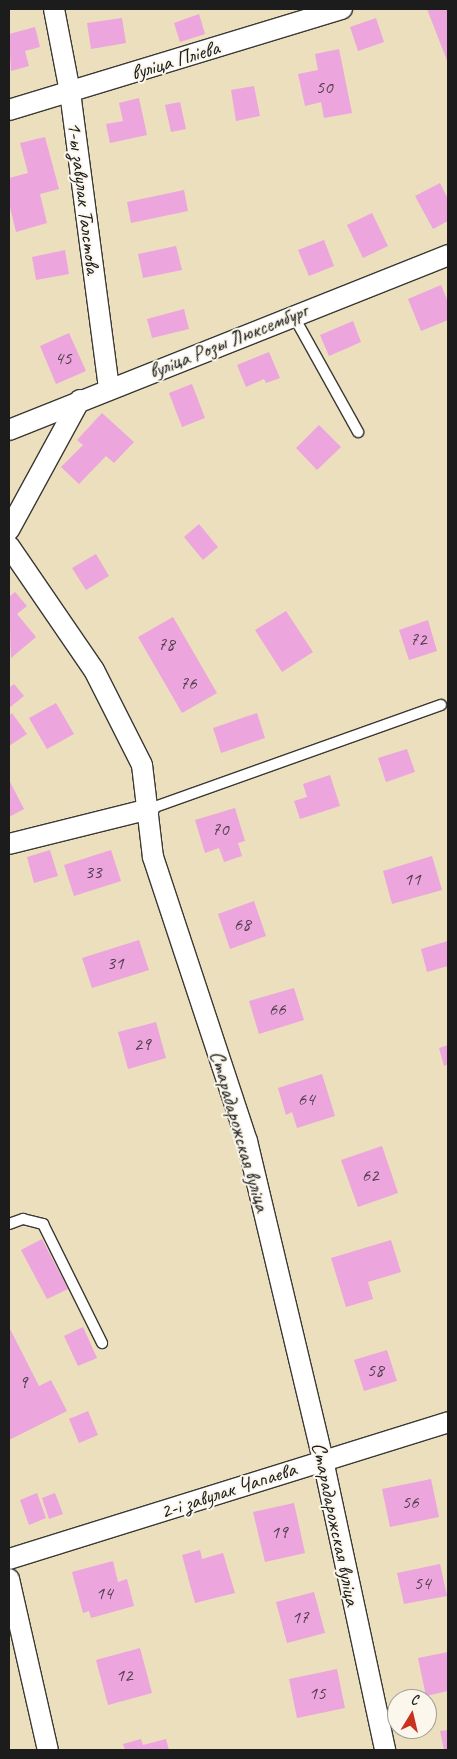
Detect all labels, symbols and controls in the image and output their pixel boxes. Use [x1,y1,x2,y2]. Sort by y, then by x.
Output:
street label: вуліца Пліева [127,34,223,86]
house number: 50 [315,77,333,99]
street label: 1-ы завулак Талстова [62,119,106,277]
street label: вуліца Розы Люксембург [145,298,311,384]
house number: 45 [54,348,72,370]
house number: 72 [409,629,427,651]
house number: 78 [157,634,175,656]
house number: 76 [179,673,197,695]
house number: 70 [211,819,229,841]
house number: 33 [84,862,102,884]
house number: 11 [403,869,421,891]
house number: 68 [233,914,251,936]
house number: 31 [106,953,124,975]
house number: 66 [268,999,286,1021]
house number: 29 [133,1034,151,1056]
street label: Старадарожская вуліца [205,1048,275,1214]
house number: 64 [297,1089,315,1111]
house number: 62 [361,1165,379,1187]
house number: 58 [366,1360,384,1382]
house number: 9 [19,1372,27,1394]
street label: Старадарожская вуліца [306,1440,366,1608]
street label: 2-і завулак Чапаева [157,1456,299,1524]
house number: 56 [401,1492,419,1514]
house number: 19 [270,1522,288,1544]
house number: 54 [413,1573,431,1595]
house number: 14 [95,1583,113,1605]
house number: 17 [291,1607,309,1629]
house number: 12 [115,1665,133,1687]
house number: 15 [308,1683,326,1705]
north arrow [387,1689,437,1739]
text: С [410,1691,419,1709]

